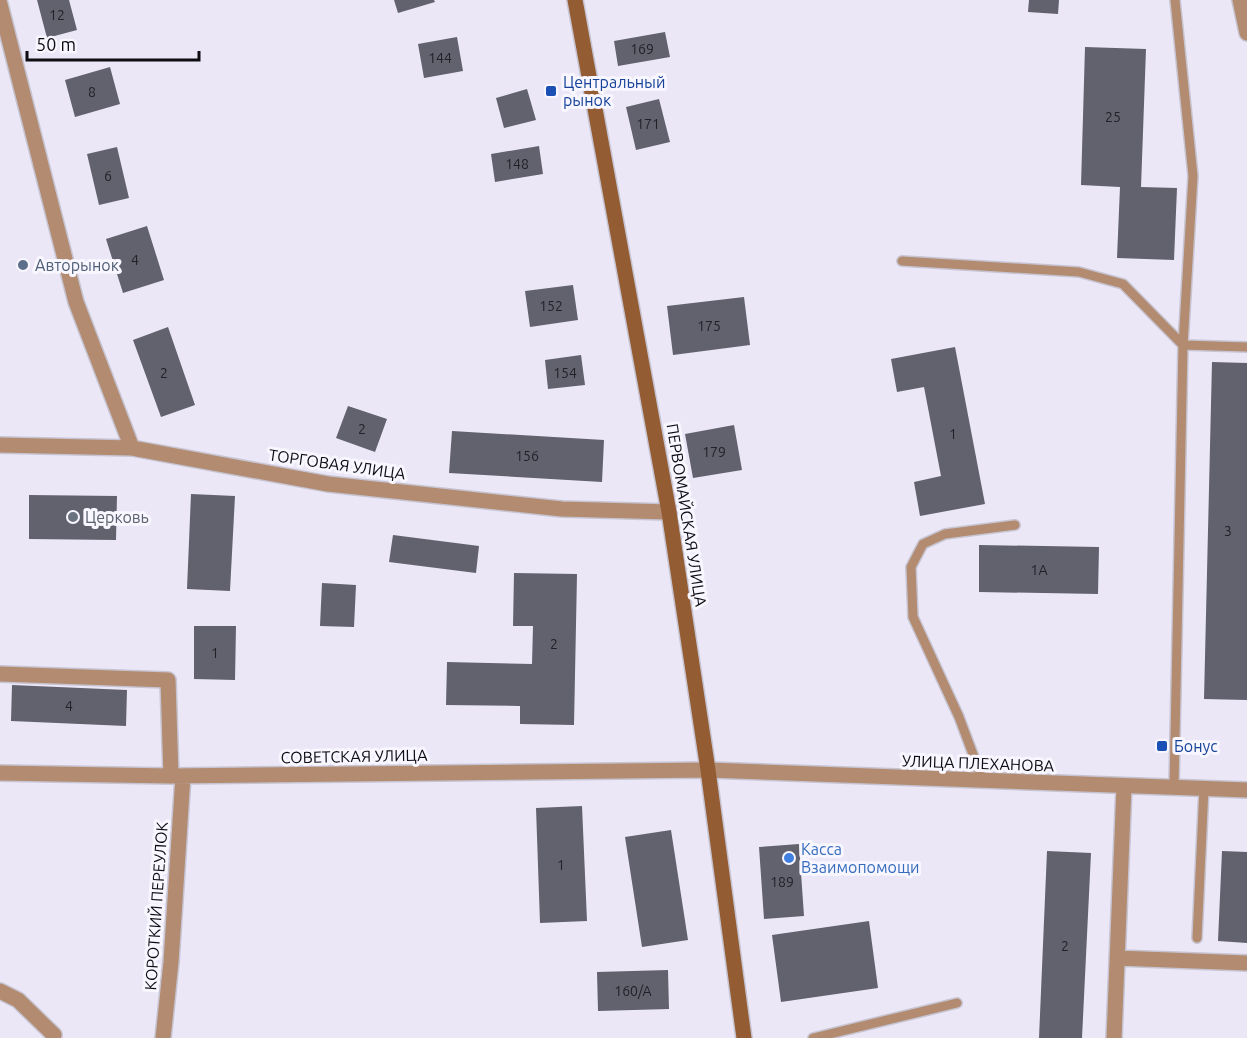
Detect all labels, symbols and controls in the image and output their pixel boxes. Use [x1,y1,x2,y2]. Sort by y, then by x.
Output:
house number: 12 [49,7,65,23]
scale bar [27,24,200,62]
text: 50 m [36,34,76,54]
house number: 169 [630,41,654,57]
house number: 144 [428,50,452,66]
place label: Центральный рынок [563,73,666,109]
house number: 8 [88,84,96,100]
marker: Центральный рынок [544,84,558,98]
house number: 25 [1105,109,1121,125]
house number: 171 [636,116,660,132]
house number: 148 [505,156,529,172]
house number: 6 [104,168,112,184]
house number: 4 [131,252,139,268]
place label: Авторынок [35,256,119,274]
marker: Авторынок [16,258,30,272]
house number: 152 [539,298,563,314]
house number: 175 [697,318,721,334]
house number: 2 [160,365,168,381]
house number: 154 [553,365,577,381]
house number: 2 [358,421,366,437]
street label: ПЕРВОМАЙСКАЯ УЛИЦА [664,422,711,608]
house number: 1 [949,426,957,442]
house number: 179 [702,444,726,460]
street label: ТОРГОВАЯ УЛИЦА [267,445,407,483]
house number: 156 [515,448,539,464]
place label: Церковь [85,508,149,526]
marker: Церковь [66,510,80,524]
house number: 3 [1224,523,1232,539]
house number: 1А [1031,562,1048,578]
house number: 2 [550,636,558,652]
house number: 1 [211,645,219,661]
house number: 4 [65,698,73,714]
place label: Бонус [1174,737,1218,755]
marker: Бонус [1155,739,1169,753]
street label: СОВЕТСКАЯ УЛИЦА [280,746,428,766]
street label: УЛИЦА ПЛЕХАНОВА [902,751,1055,775]
street label: КОРОТКИЙ ПЕРЕУЛОК [140,821,171,991]
place label: Касса Взаимопомощи [801,840,920,876]
marker: Касса Взаимопомощи [782,851,796,865]
house number: 1 [557,857,565,873]
house number: 189 [770,874,794,890]
house number: 2 [1061,938,1069,954]
house number: 160/А [614,983,652,999]

